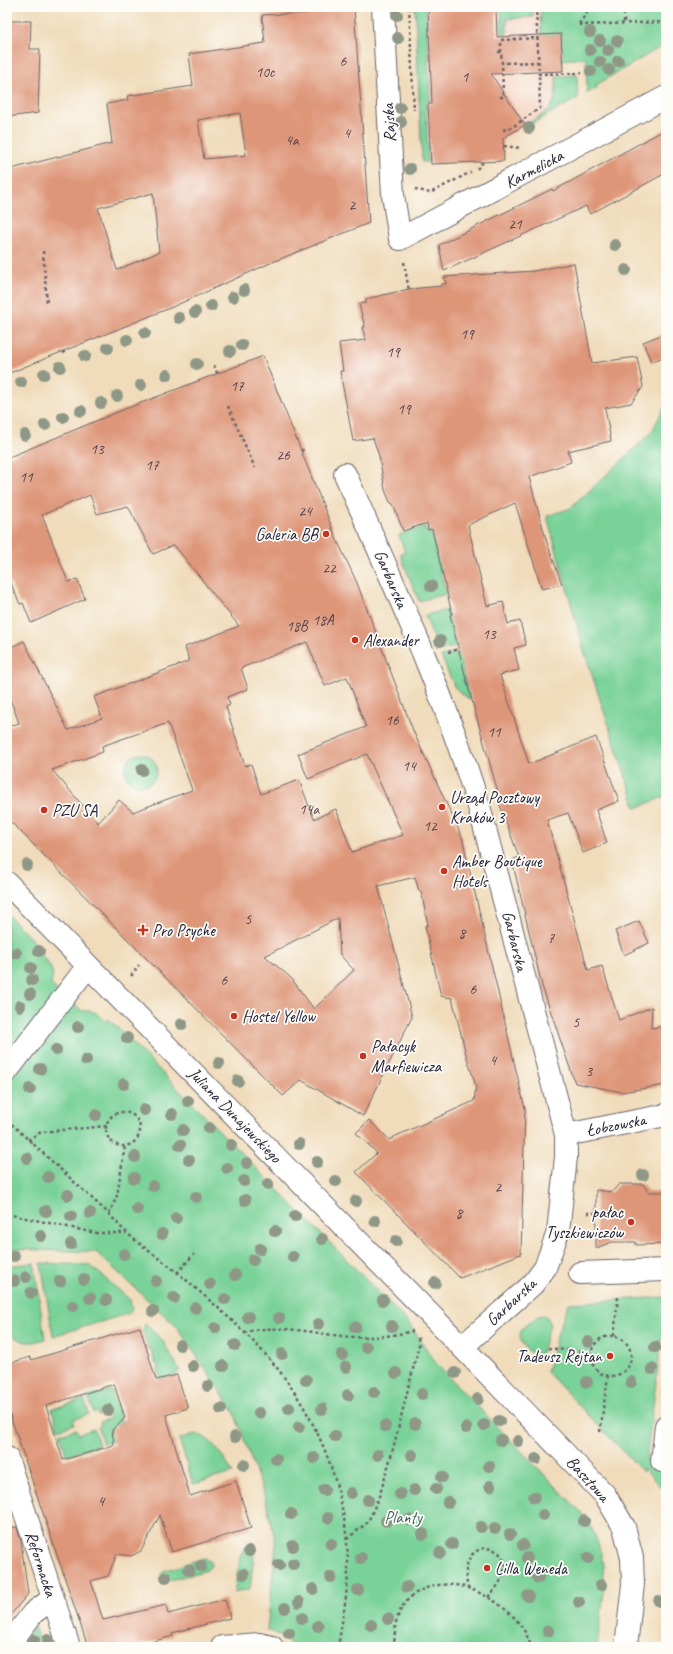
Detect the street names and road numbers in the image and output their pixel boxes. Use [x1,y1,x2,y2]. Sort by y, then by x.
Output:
street label: Rajska [377,102,400,143]
street label: Karmelicka [501,144,568,193]
street label: Garbarska [369,547,413,613]
street label: Garbarska [497,909,533,975]
street label: Juliana Dunajewskiego [183,1062,287,1168]
street label: Łobzowska [585,1109,649,1141]
street label: Garbarska [481,1272,542,1331]
street label: Basztowa [562,1452,615,1508]
street label: Reformacka [21,1529,62,1601]

